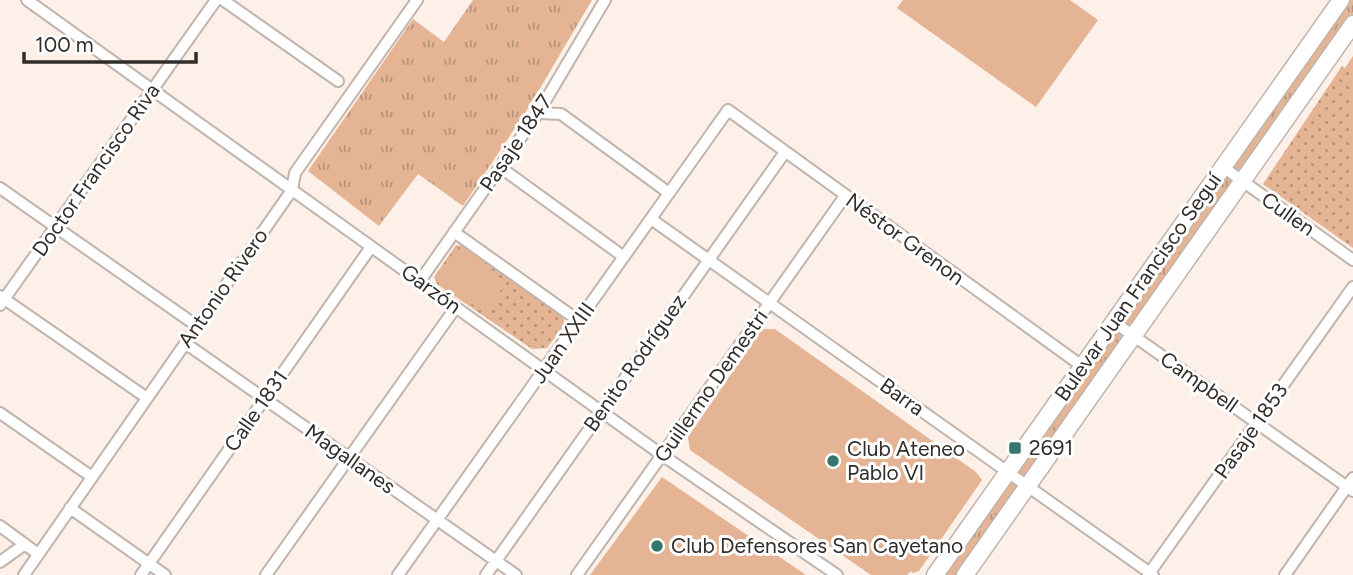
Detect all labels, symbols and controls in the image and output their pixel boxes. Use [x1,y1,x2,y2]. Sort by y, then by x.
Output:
scale bar [24,21,196,65]
text: 100 m [35,32,94,57]
street label: Doctor Francisco Riva [26,78,165,261]
street label: Pasaje 1847 [474,90,557,196]
street label: Bulevar Juan Francisco Seguí [1049,167,1227,406]
street label: Cullen [1257,186,1320,241]
street label: Néstor Grenon [841,187,969,290]
street label: Antonio Rivero [172,223,273,352]
street label: Garzón [396,259,466,319]
street label: Benito Rodríguez [578,289,691,436]
street label: Juan XXIII [526,297,600,388]
street label: Guillermo Demestri [649,305,773,467]
street label: Campbell [1156,346,1243,417]
street label: Calle 1831 [219,365,293,456]
street label: Barra [875,372,929,421]
street label: Pasaje 1853 [1209,378,1293,483]
street label: Magallanes [300,418,400,499]
place label: 2691 [1029,435,1073,460]
place label: Club Ateneo Pablo VI [847,436,965,485]
marker: 2691 [1007,440,1023,456]
marker: Club Ateneo Pablo VI [825,453,841,469]
place label: Club Defensores San Cayetano [671,533,963,558]
marker: Club Defensores San Cayetano [649,538,665,554]

